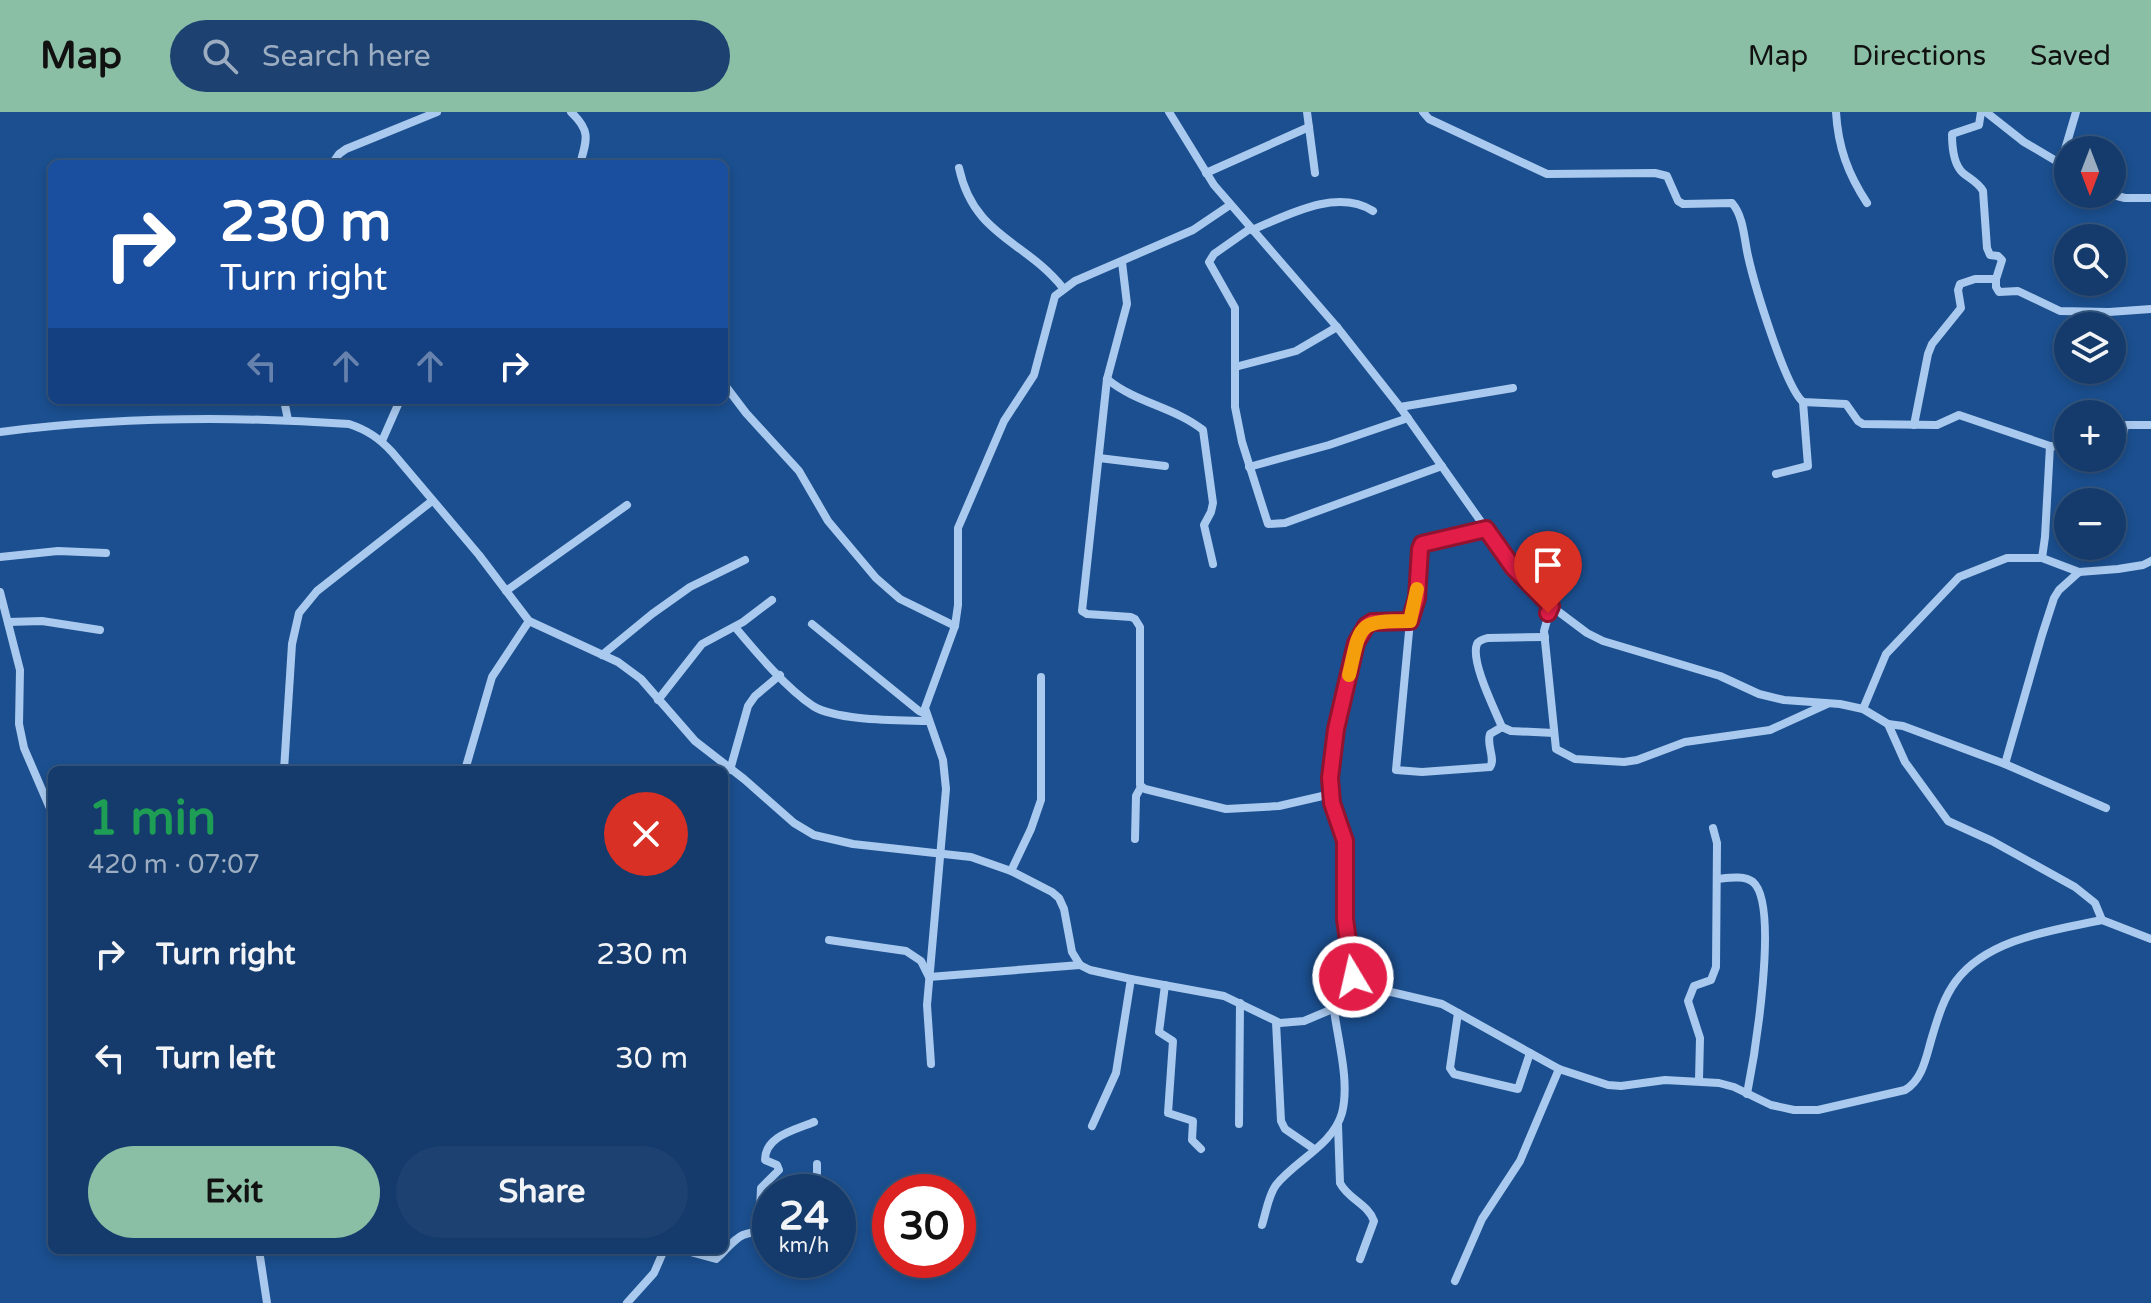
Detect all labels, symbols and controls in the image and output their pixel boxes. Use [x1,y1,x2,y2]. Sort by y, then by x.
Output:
search box [170,20,730,92]
text: Map [40,33,122,79]
icon: search [198,34,242,78]
text: Search here [262,38,431,75]
text: Map [1748,39,1808,73]
text: Directions [1852,39,1986,73]
text: Saved [2030,39,2111,73]
north arrow [2054,136,2126,208]
map controls [2054,136,2126,560]
text: 230 m [220,189,391,256]
icon: right [88,192,192,296]
button: search [2054,224,2126,296]
text: Turn right [220,257,387,300]
button: layers [2054,312,2126,384]
icon: left [240,344,284,388]
icon: ahead [324,344,368,388]
icon: ahead [408,344,452,388]
icon: right [492,344,536,388]
button: + [2054,400,2126,472]
button: − [2054,488,2126,560]
pin [1514,531,1582,613]
icon: arrive [1526,543,1570,587]
text: 1 min [88,790,216,848]
button: close [604,792,688,876]
text: 420 m · 07:07 [88,849,260,880]
icon: right [88,932,132,976]
position arrow [1311,935,1395,1019]
text: Turn right [156,936,296,973]
text: 230 m [596,936,688,973]
icon: left [88,1036,132,1080]
text: Turn left [156,1040,275,1077]
text: 30 m [615,1040,688,1077]
button: Exit [88,1146,380,1238]
button: Share [396,1146,688,1238]
speed limit sign: 30 [872,1174,976,1278]
text: 24 [779,1192,829,1240]
text: km/h [779,1234,829,1258]

